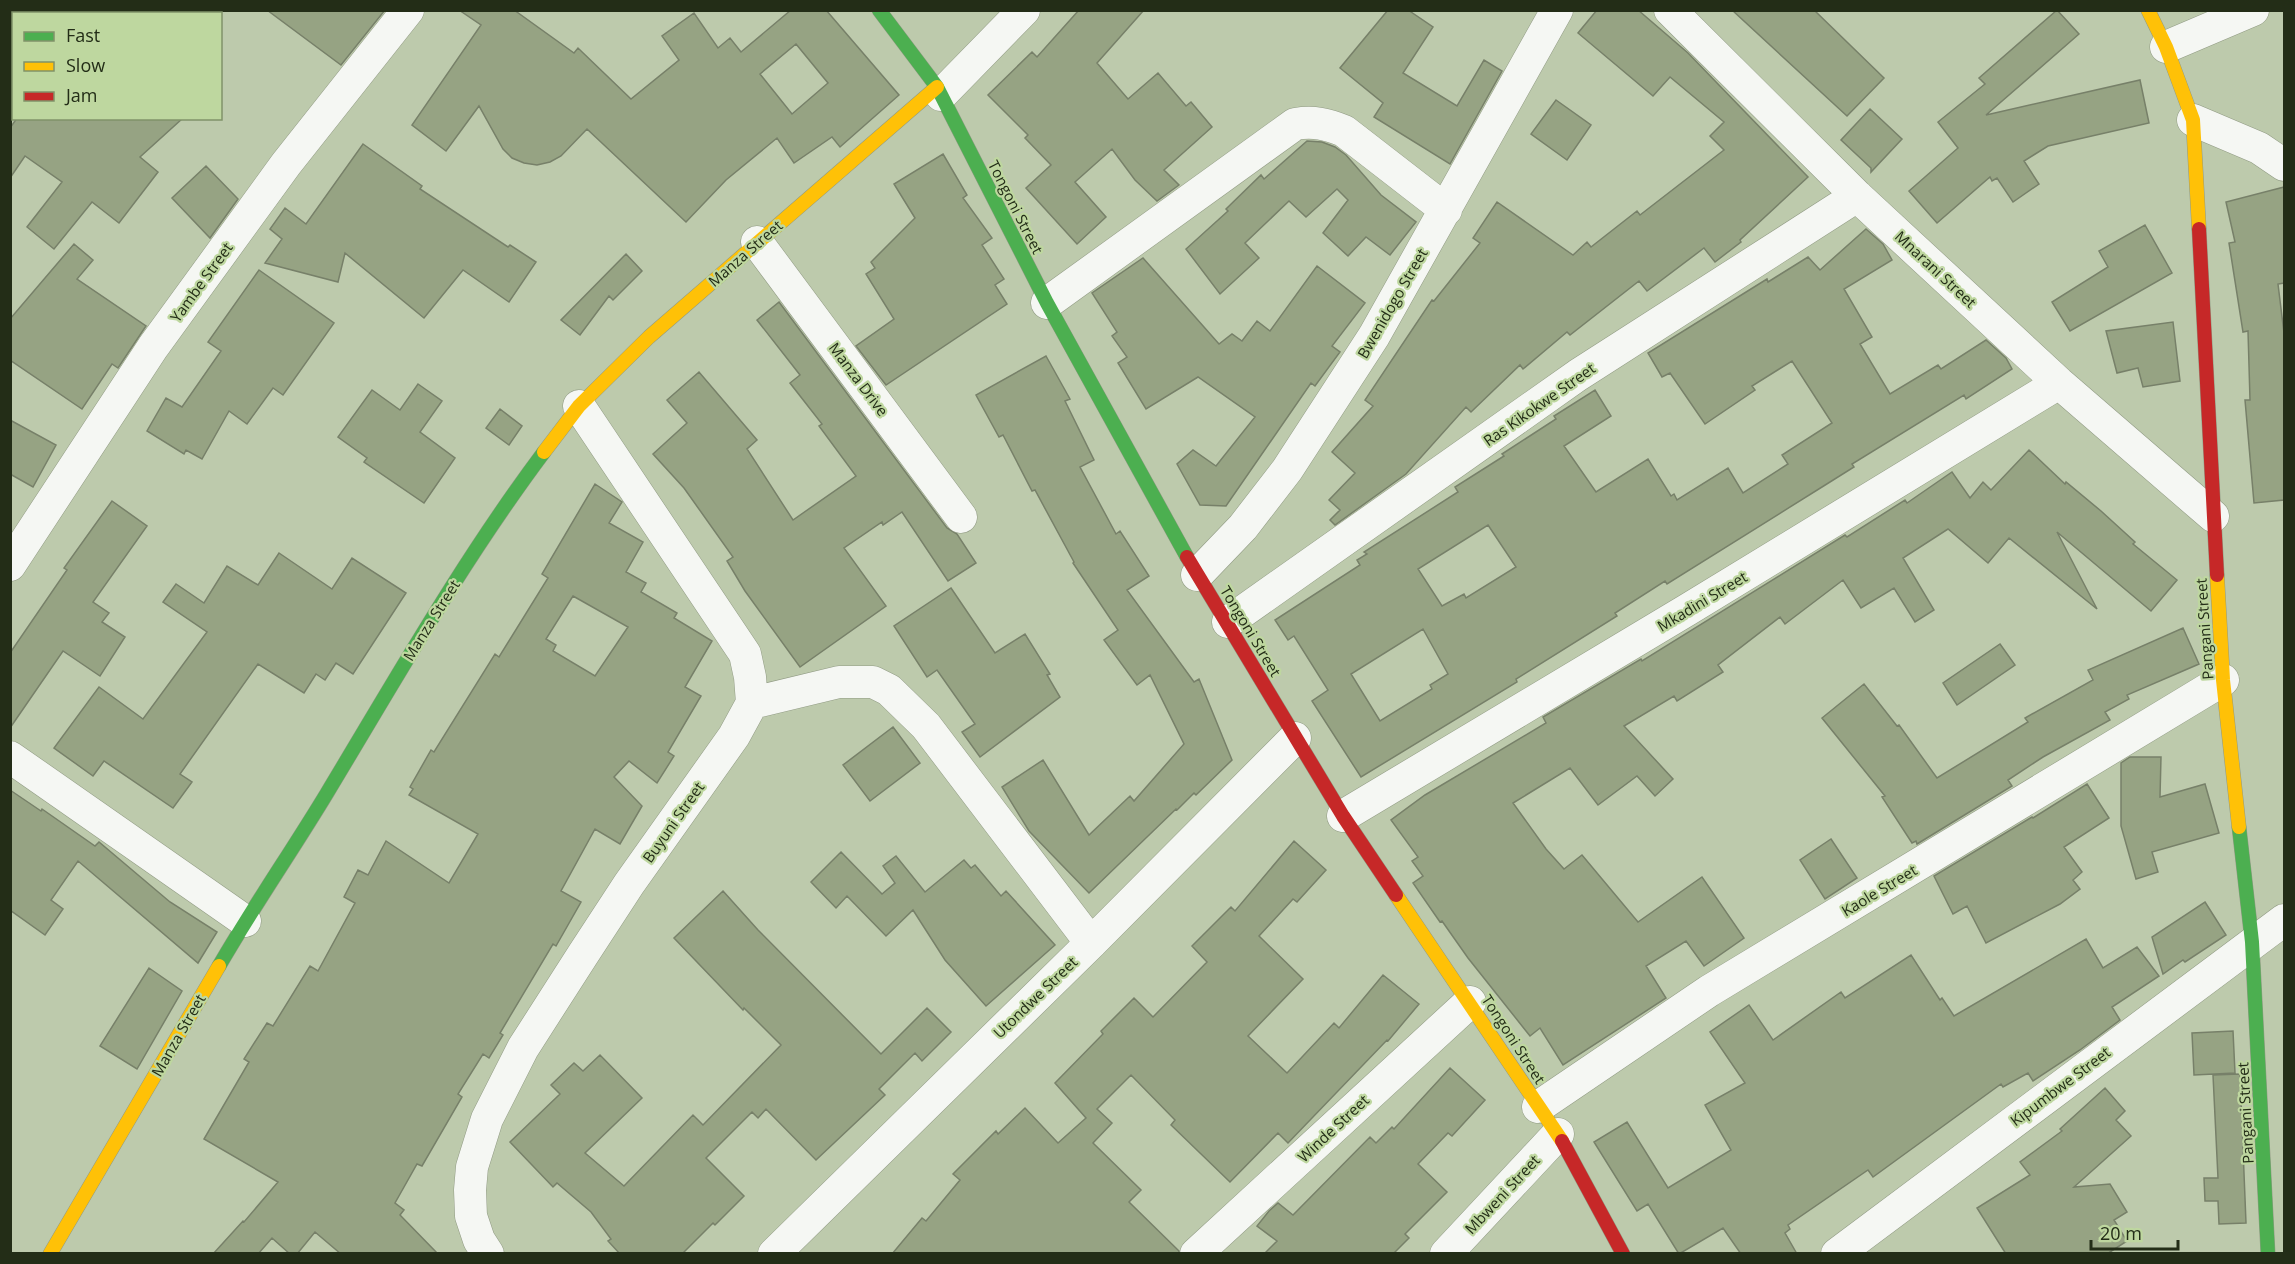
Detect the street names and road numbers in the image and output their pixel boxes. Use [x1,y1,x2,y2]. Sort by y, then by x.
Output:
street label: Tongoni Street [984,157,1048,257]
street label: Manza Street [704,215,786,291]
street label: Mnarani Street [1891,226,1981,312]
street label: Yambe Street [165,238,237,326]
street label: Bwenidogo Street [1352,244,1432,362]
street label: Manza Drive [825,338,893,420]
street label: Ras Kikokwe Street [1479,358,1599,450]
street label: Mkadini Street [1653,566,1751,636]
street label: Manza Street [398,576,464,664]
street label: Pangani Street [2190,578,2218,680]
street label: Tongoni Street [1216,582,1286,680]
street label: Buyuni Street [638,778,708,866]
street label: Kaole Street [1838,860,1920,920]
street label: Utondwe Street [989,952,1081,1042]
street label: Manza Street [146,990,210,1080]
street label: Tongoni Street [1478,991,1550,1087]
street label: Kipumbwe Street [2006,1042,2114,1130]
street label: Pangani Street [2232,1062,2258,1164]
street label: Winde Street [1293,1090,1373,1166]
street label: Mbweni Street [1460,1150,1544,1238]

